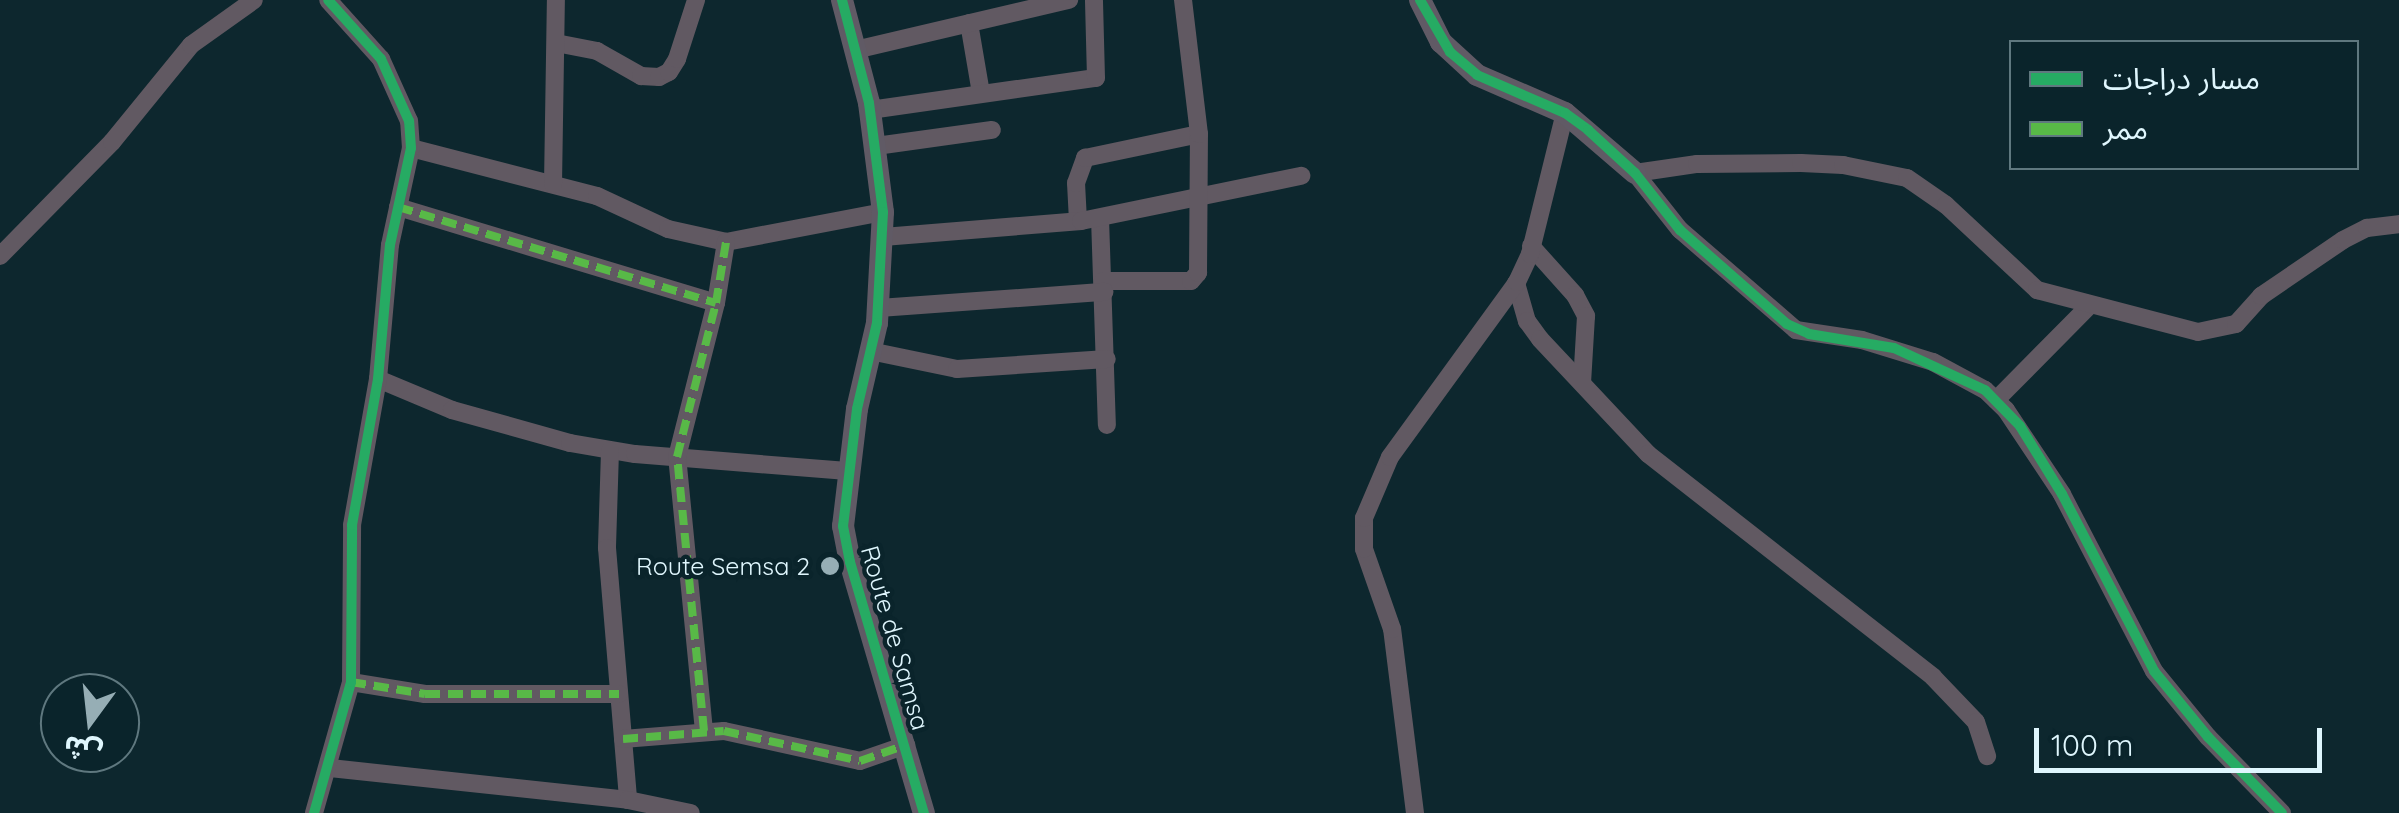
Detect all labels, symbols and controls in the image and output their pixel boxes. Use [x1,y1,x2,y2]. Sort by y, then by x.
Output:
legend [2009,40,2359,170]
text: مسار دراجات [2103,59,2260,97]
text: ممر [2103,109,2148,147]
street label: Route de Samsa [854,542,936,734]
place label: Route Semsa 2 [636,551,810,581]
marker: Route Semsa 2 [819,555,841,577]
north arrow [40,673,140,773]
scale bar [2039,708,2326,770]
text: 100 m [2051,726,2133,764]
text: ش [60,729,106,772]

